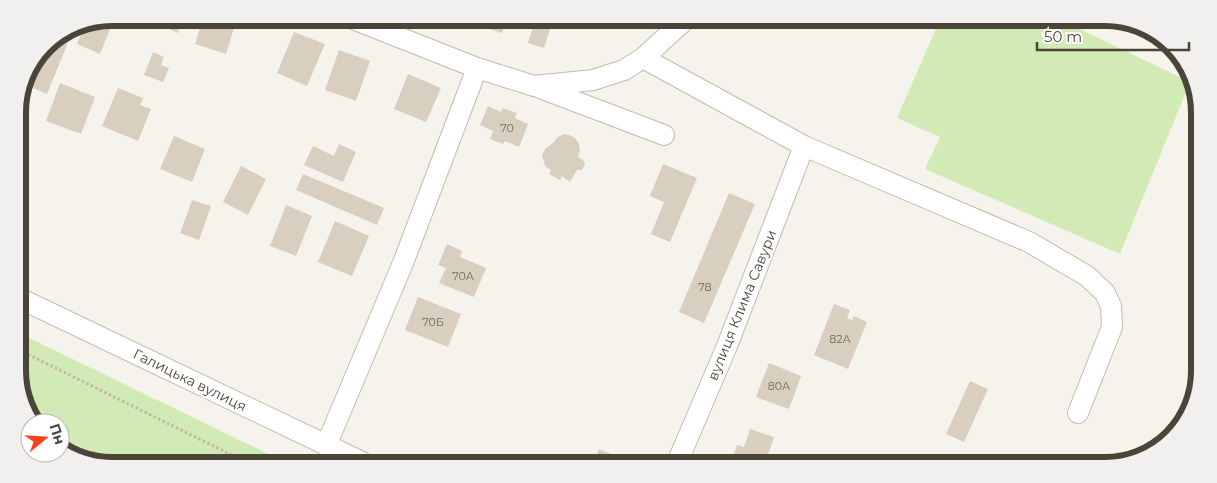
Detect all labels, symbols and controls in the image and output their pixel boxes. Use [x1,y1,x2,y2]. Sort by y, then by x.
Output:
scale bar [1037,20,1190,52]
text: 50 m [1044,27,1082,46]
house number: 70 [500,121,514,135]
street label: вулиця Клима Савури [704,227,780,383]
house number: 70А [452,269,475,283]
house number: 78 [698,280,712,294]
house number: 70Б [422,315,444,329]
house number: 82А [829,332,852,346]
street label: Галицька вулиця [130,345,250,415]
house number: 80А [768,379,791,393]
north arrow [20,413,70,463]
text: Пн [46,421,69,447]

